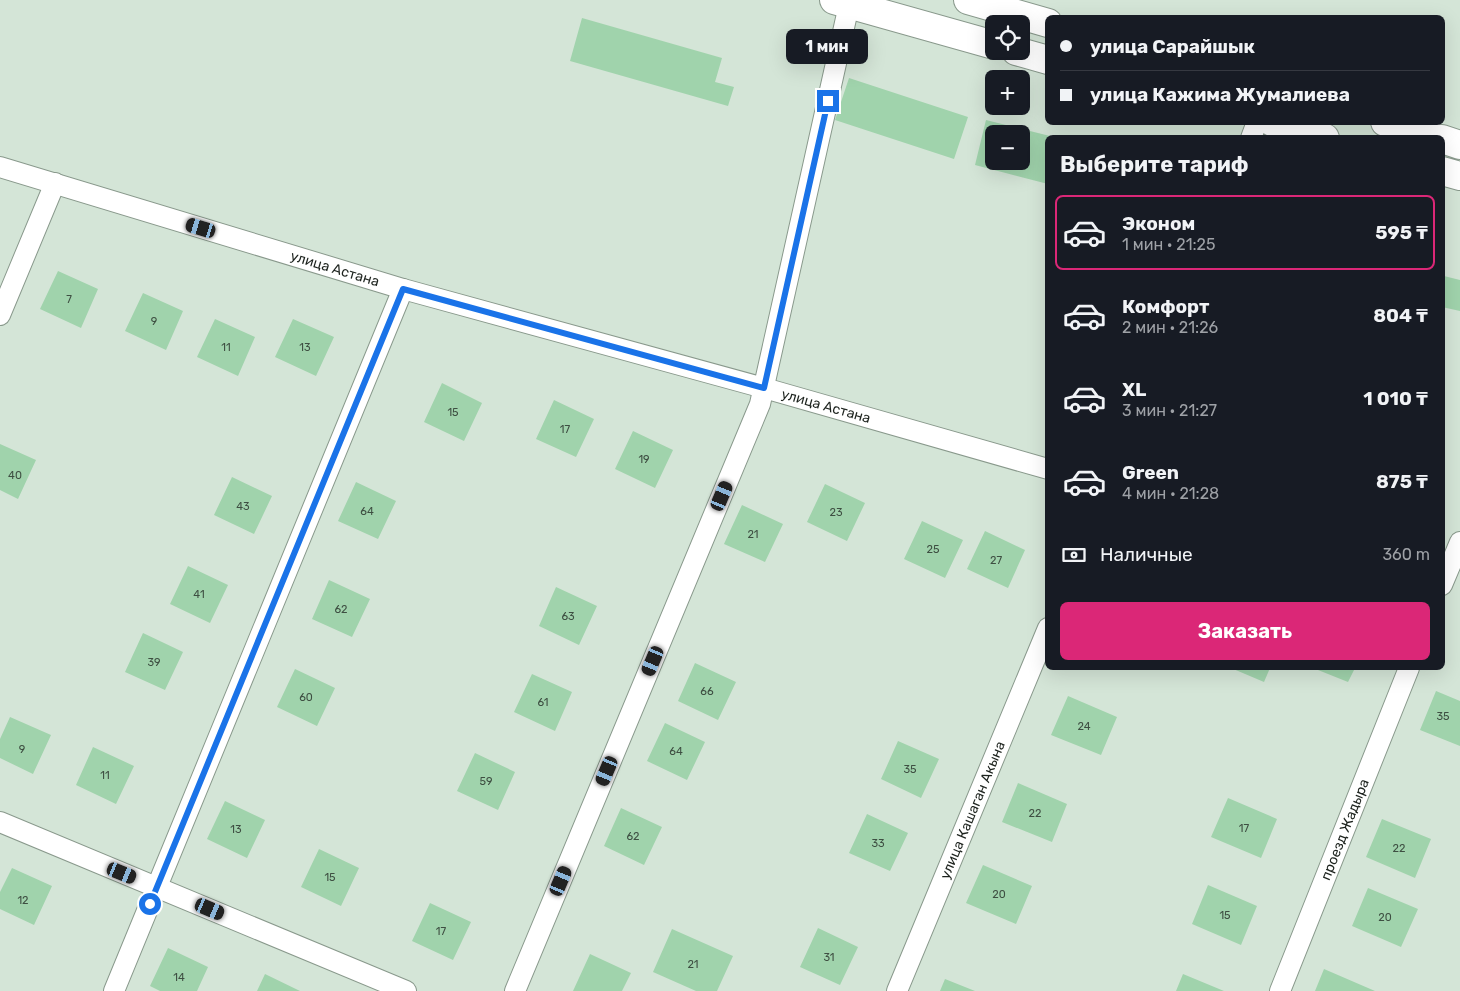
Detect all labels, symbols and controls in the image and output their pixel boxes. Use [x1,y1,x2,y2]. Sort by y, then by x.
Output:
map controls [985,15,1030,170]
button: locate [985,15,1030,60]
callout: 1 мин [787,28,869,64]
text: улица Сарайшык [1090,35,1255,58]
text: 1 мин [805,37,849,56]
button: + [985,70,1030,115]
text: улица Кажима Жумалиева [1090,83,1350,106]
route end [817,90,839,112]
button: − [985,125,1030,170]
text: Выберите тариф [1060,151,1249,178]
icon: car [1062,210,1107,255]
text: Эконом [1122,212,1195,235]
car [184,216,217,240]
text: 595 ₸ [1375,221,1428,244]
text: 1 мин · 21:25 [1122,235,1216,254]
street label: улица Астана [288,247,381,290]
house number: 7 [66,293,72,306]
icon: car [1062,293,1107,338]
text: Комфорт [1122,295,1209,318]
text: 804 ₸ [1373,304,1428,327]
house number: 9 [151,315,157,328]
text: 2 мин · 21:26 [1122,318,1218,337]
house number: 11 [221,341,231,354]
house number: 13 [299,341,311,354]
icon: car [1062,376,1107,421]
text: XL [1122,378,1146,401]
street label: улица Астана [779,385,873,427]
text: 1 010 ₸ [1363,387,1428,410]
text: 3 мин · 21:27 [1122,401,1217,420]
house number: 15 [447,406,459,419]
house number: 17 [560,423,571,436]
house number: 19 [638,453,650,466]
icon: car [1062,459,1107,504]
text: Green [1122,461,1179,484]
house number: 40 [8,469,22,482]
text: 875 ₸ [1376,470,1428,493]
car [709,479,734,513]
text: 4 мин · 21:28 [1122,484,1219,503]
house number: 43 [236,500,250,513]
house number: 64 [360,505,374,518]
house number: 23 [829,506,843,519]
house number: 21 [747,528,759,541]
icon: cash [1060,541,1088,569]
house number: 25 [927,543,940,556]
text: Наличные [1100,543,1193,566]
text: 360 m [1382,545,1430,564]
house number: 27 [990,554,1002,567]
house number: 41 [193,588,205,601]
button: Заказать [1060,602,1430,660]
house number: 62 [334,603,348,616]
house number: 63 [561,610,575,623]
car [640,644,665,678]
house number: 39 [147,656,161,669]
house number: 66 [700,685,714,698]
house number: 60 [299,691,313,704]
house number: 61 [537,696,549,709]
house number: 35 [1436,710,1450,723]
house number: 24 [1077,720,1091,733]
street label: улица Кашаган Акына [936,739,1009,882]
house number: 9 [19,743,25,756]
house number: 64 [669,745,683,758]
car [594,754,619,788]
house number: 35 [903,763,917,776]
house number: 11 [100,769,110,782]
house number: 59 [479,775,493,788]
street label: проезд Жадыра [1317,776,1373,883]
house number: 22 [1029,807,1041,820]
house number: 17 [1239,822,1250,835]
house number: 13 [230,823,242,836]
house number: 62 [626,830,640,843]
house number: 33 [871,837,885,850]
house number: 22 [1393,842,1405,855]
car [105,860,138,886]
car [548,864,573,898]
house number: 15 [324,871,336,884]
house number: 20 [992,888,1006,901]
route start [139,893,161,915]
house number: 12 [17,894,29,907]
car [193,896,226,922]
house number: 15 [1219,909,1231,922]
house number: 20 [1378,911,1392,924]
house number: 17 [436,925,447,938]
house number: 31 [823,951,835,964]
house number: 21 [687,958,699,971]
house number: 14 [173,971,185,984]

